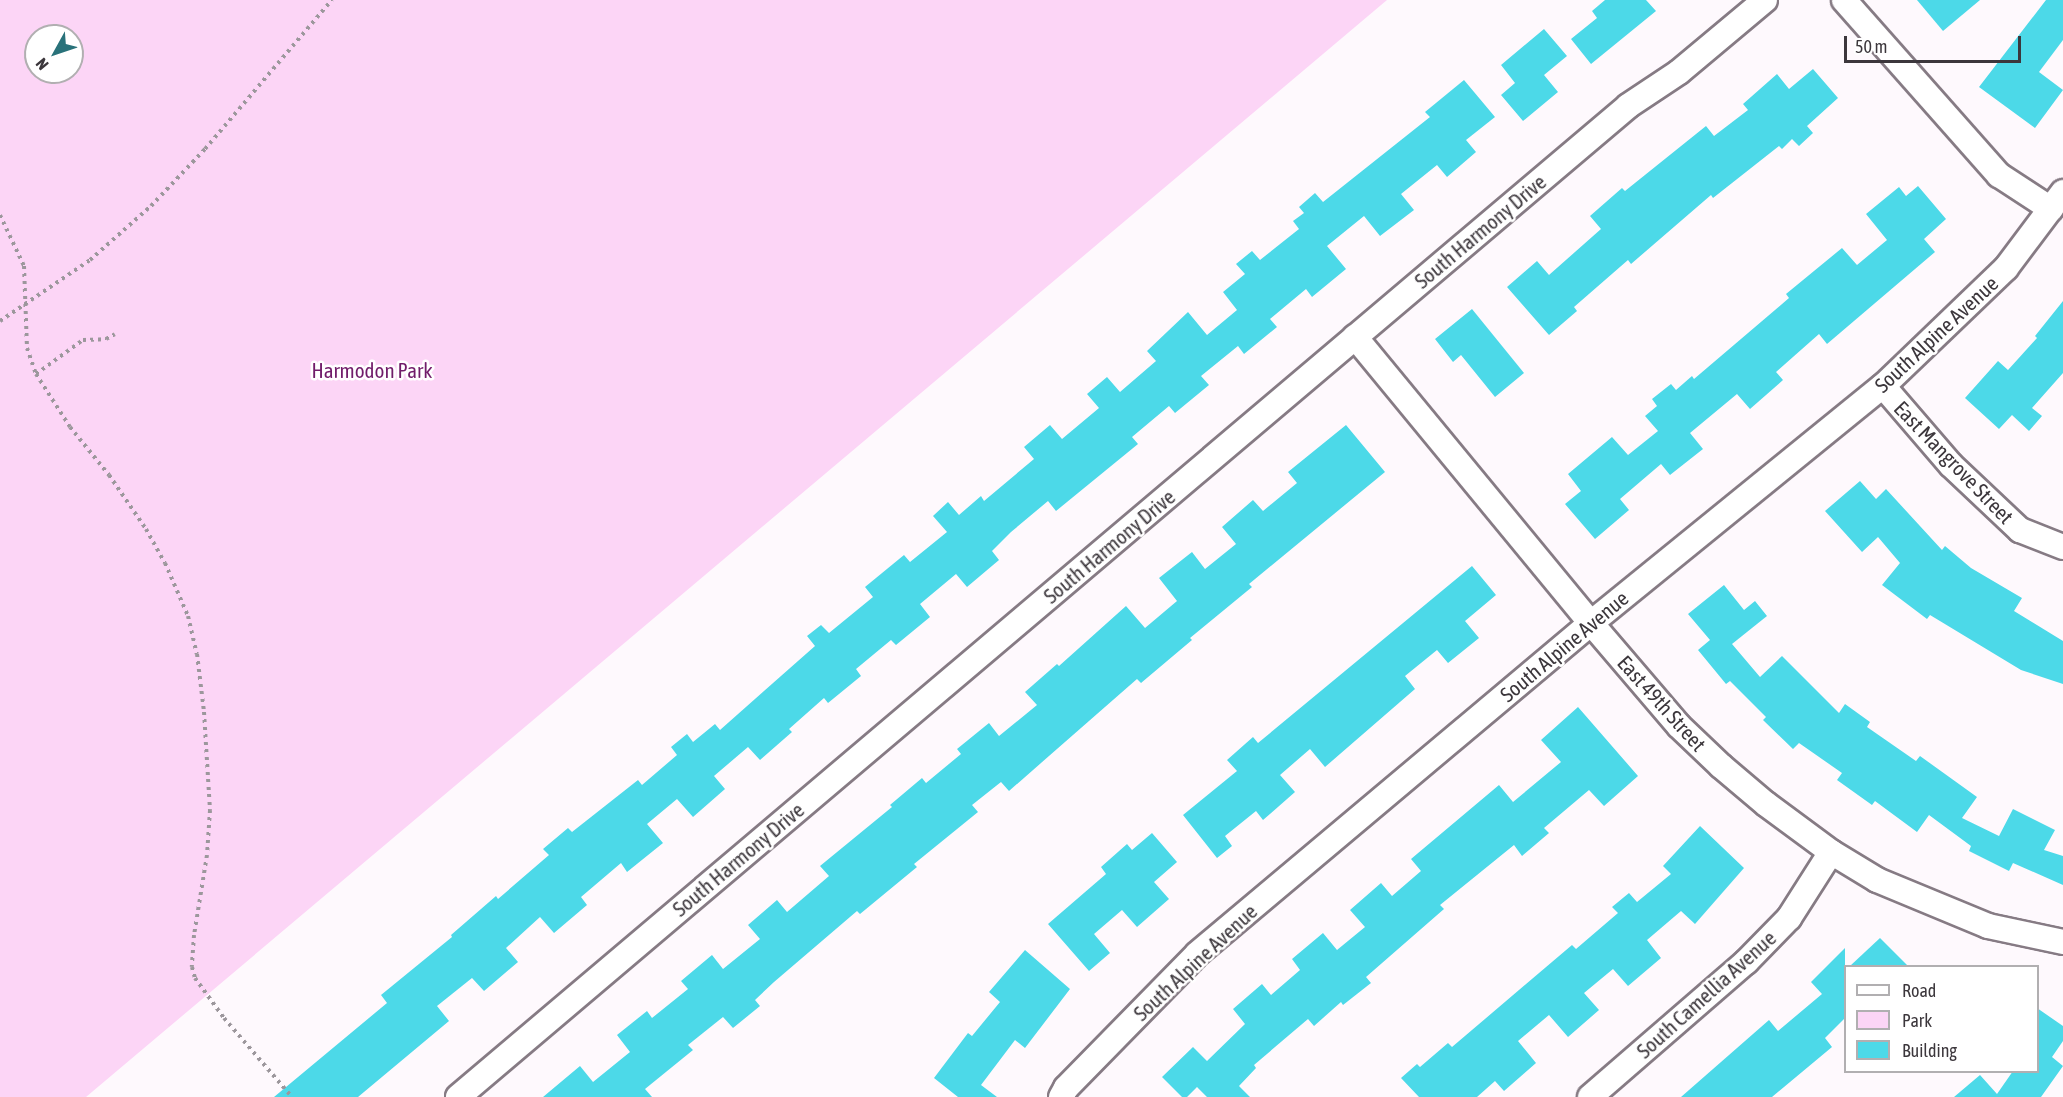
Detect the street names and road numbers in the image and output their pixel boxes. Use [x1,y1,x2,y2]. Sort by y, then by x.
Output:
street label: South Harmony Drive [1409,169,1551,293]
street label: South Alpine Avenue [1869,270,2003,398]
street label: East Mangrove Street [1889,395,2019,529]
street label: South Harmony Drive [1038,484,1180,608]
street label: South Alpine Avenue [1495,585,1633,707]
street label: East 49th Street [1612,650,1712,756]
street label: South Harmony Drive [667,797,809,921]
street label: South Alpine Avenue [1128,898,1262,1026]
street label: South Camellia Avenue [1631,925,1781,1063]

